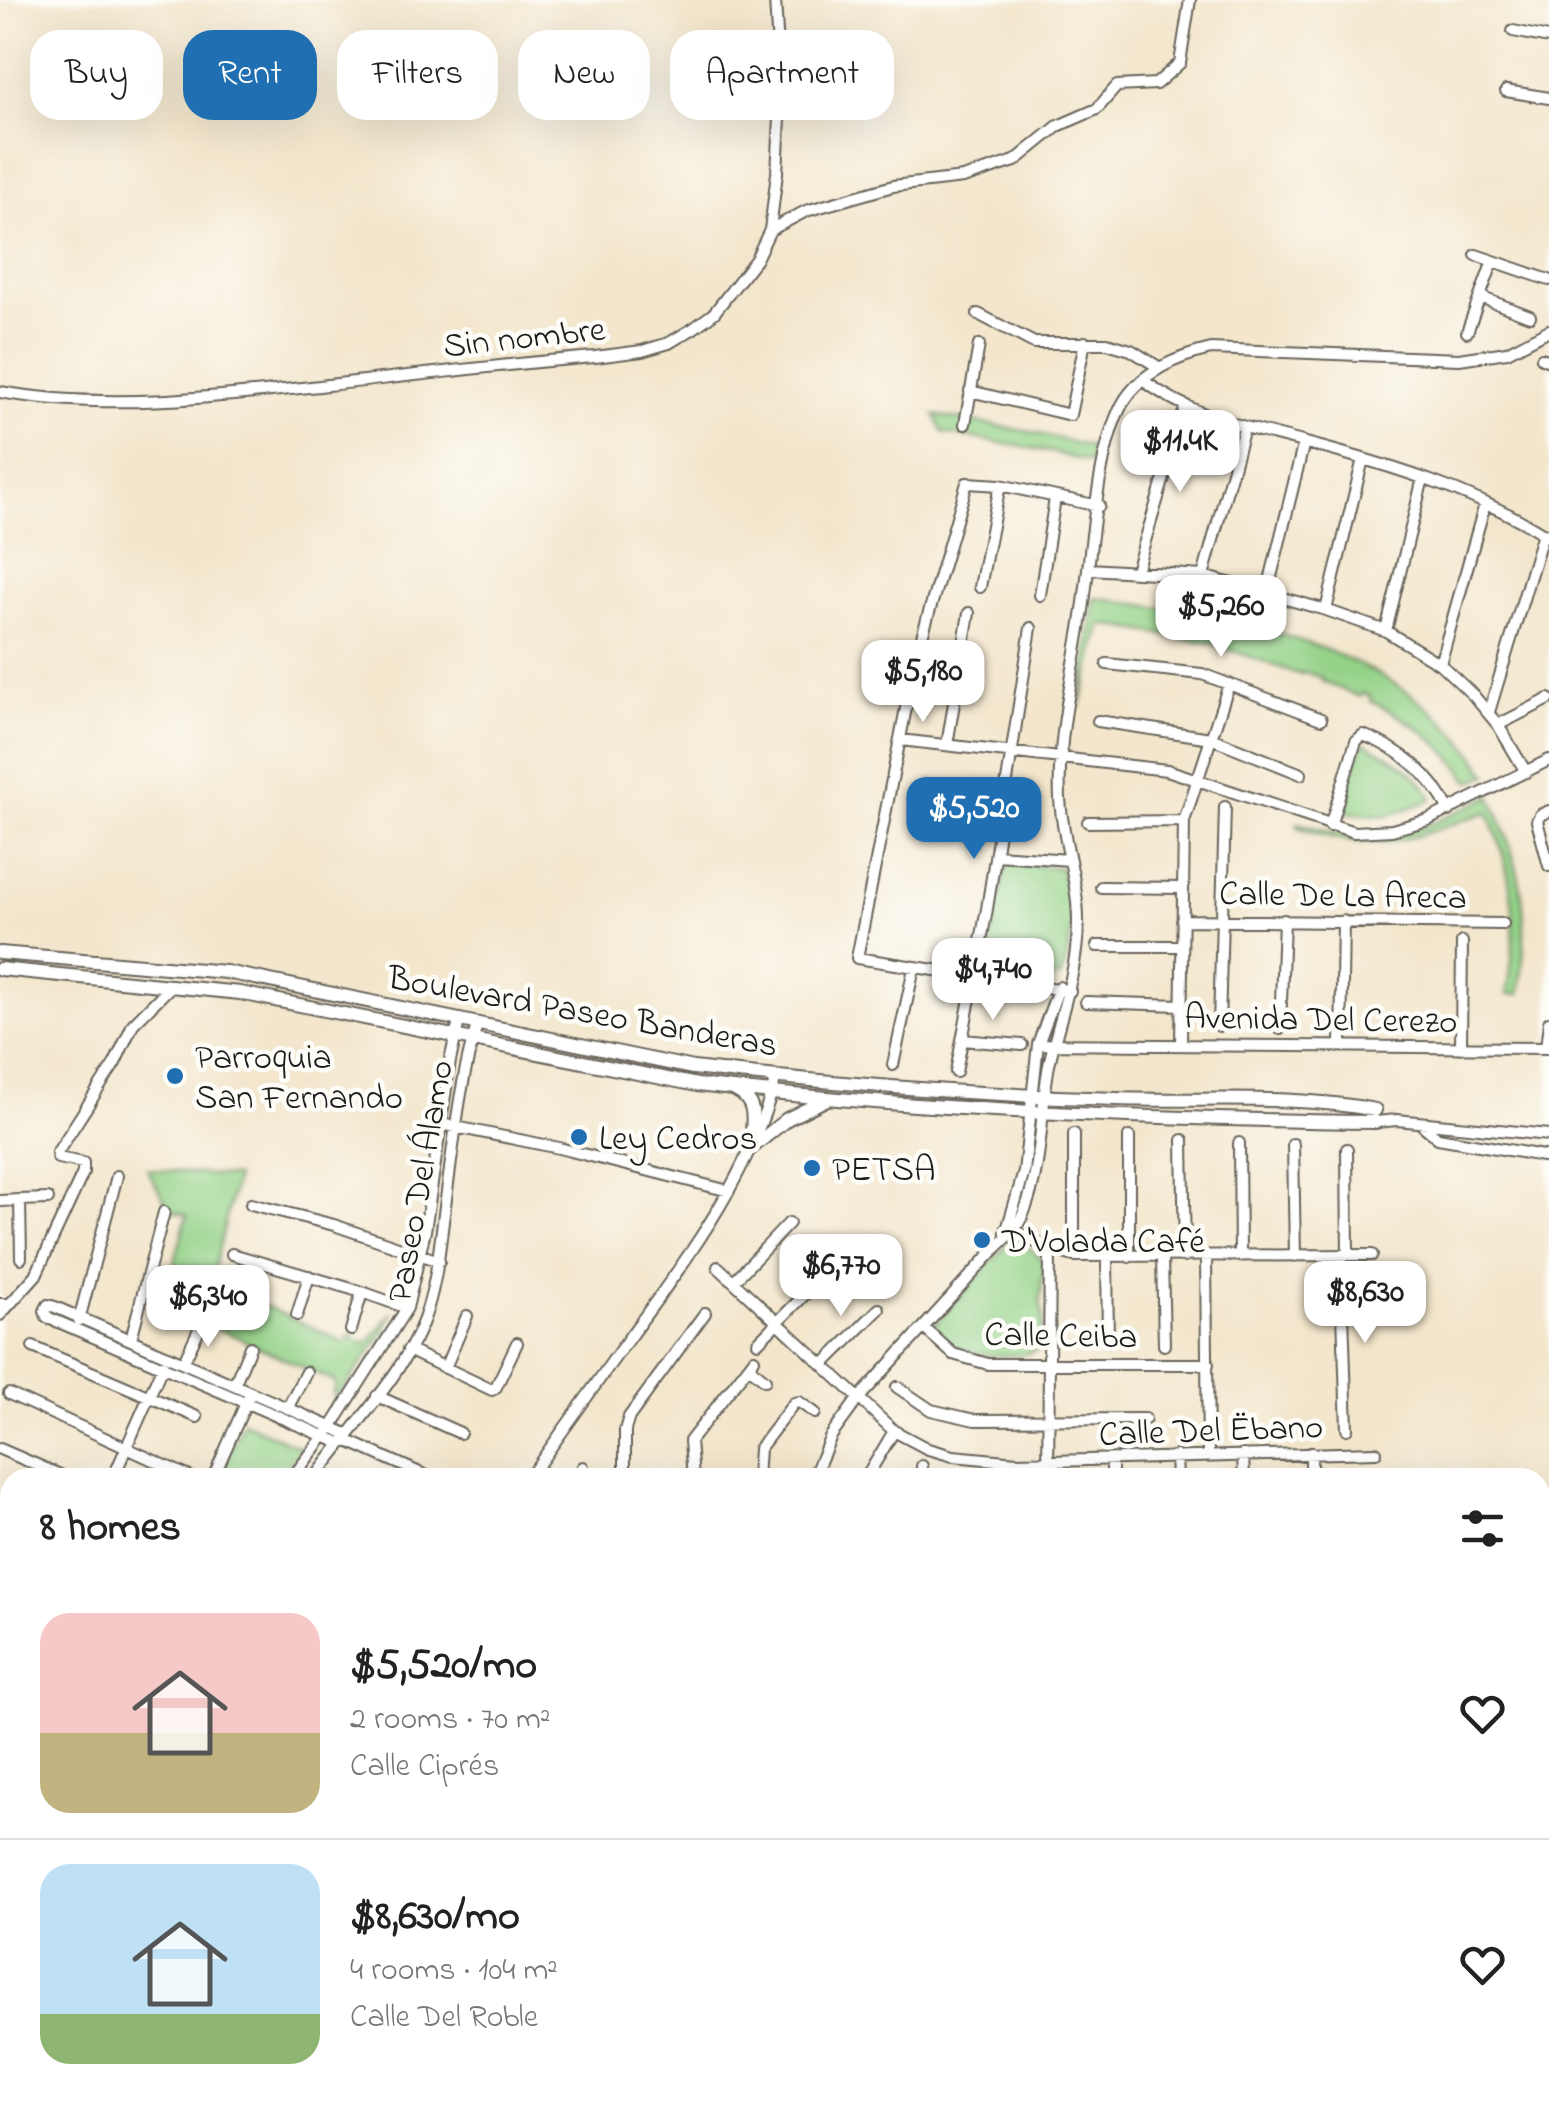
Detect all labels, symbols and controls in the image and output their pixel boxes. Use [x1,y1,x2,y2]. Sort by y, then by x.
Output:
chip: Buy [30,30,163,120]
chip: Rent [183,30,317,120]
chip: Filters [337,30,498,120]
chip: New [518,30,650,120]
chip: Apartment [670,30,894,120]
street label: Sin nombre [441,306,608,373]
pin: $11.4K [1099,410,1261,495]
text: $11.4K [1143,419,1217,466]
pin: $5,260 [1140,575,1302,660]
text: $5,260 [1178,584,1264,631]
pin: $5,180 [842,640,1004,725]
text: $5,180 [883,649,963,696]
pin: $5,520 [893,777,1055,862]
text: $5,520 [928,786,1020,833]
street label: Calle De La Areca [1219,870,1467,925]
pin: $4,740 [912,938,1074,1023]
text: $4,740 [954,947,1032,994]
street label: Boulevard Paseo Banderas [382,954,781,1073]
street label: Avenida Del Cerezo [1184,994,1458,1049]
place label: Parroquia San Fernando [195,1034,403,1125]
street label: Paseo Del Álamo [376,1056,469,1307]
marker: Parroquia San Fernando [164,1065,186,1087]
place label: Ley Cedros [599,1115,757,1166]
marker: Ley Cedros [568,1126,590,1148]
place label: PETSA [832,1146,935,1197]
marker: PETSA [801,1157,823,1179]
place label: D'Volada Café [1001,1218,1205,1269]
marker: D'Volada Café [971,1229,993,1251]
pin: $6,770 [760,1234,922,1319]
text: $6,770 [801,1243,881,1290]
pin: $8,630 [1284,1261,1446,1346]
pin: $6,340 [127,1265,289,1350]
text: $8,630 [1326,1270,1404,1317]
text: $6,340 [168,1274,248,1321]
street label: Calle Ceiba [984,1311,1138,1364]
street label: Calle Del Ëbano [1098,1403,1324,1462]
text: 8 homes [40,1498,181,1559]
icon: filters [1455,1501,1510,1556]
text: $5,520/mo [350,1636,537,1697]
icon: home [120,1653,240,1773]
icon: heart [1455,1686,1510,1741]
text: 2 rooms · 70 m² [350,1697,550,1744]
text: Calle Ciprés [350,1744,499,1791]
text: $8,630/mo [350,1887,520,1948]
icon: home [120,1904,240,2024]
icon: heart [1455,1937,1510,1992]
text: 4 rooms · 104 m² [350,1948,558,1995]
text: Calle Del Roble [350,1995,538,2042]

